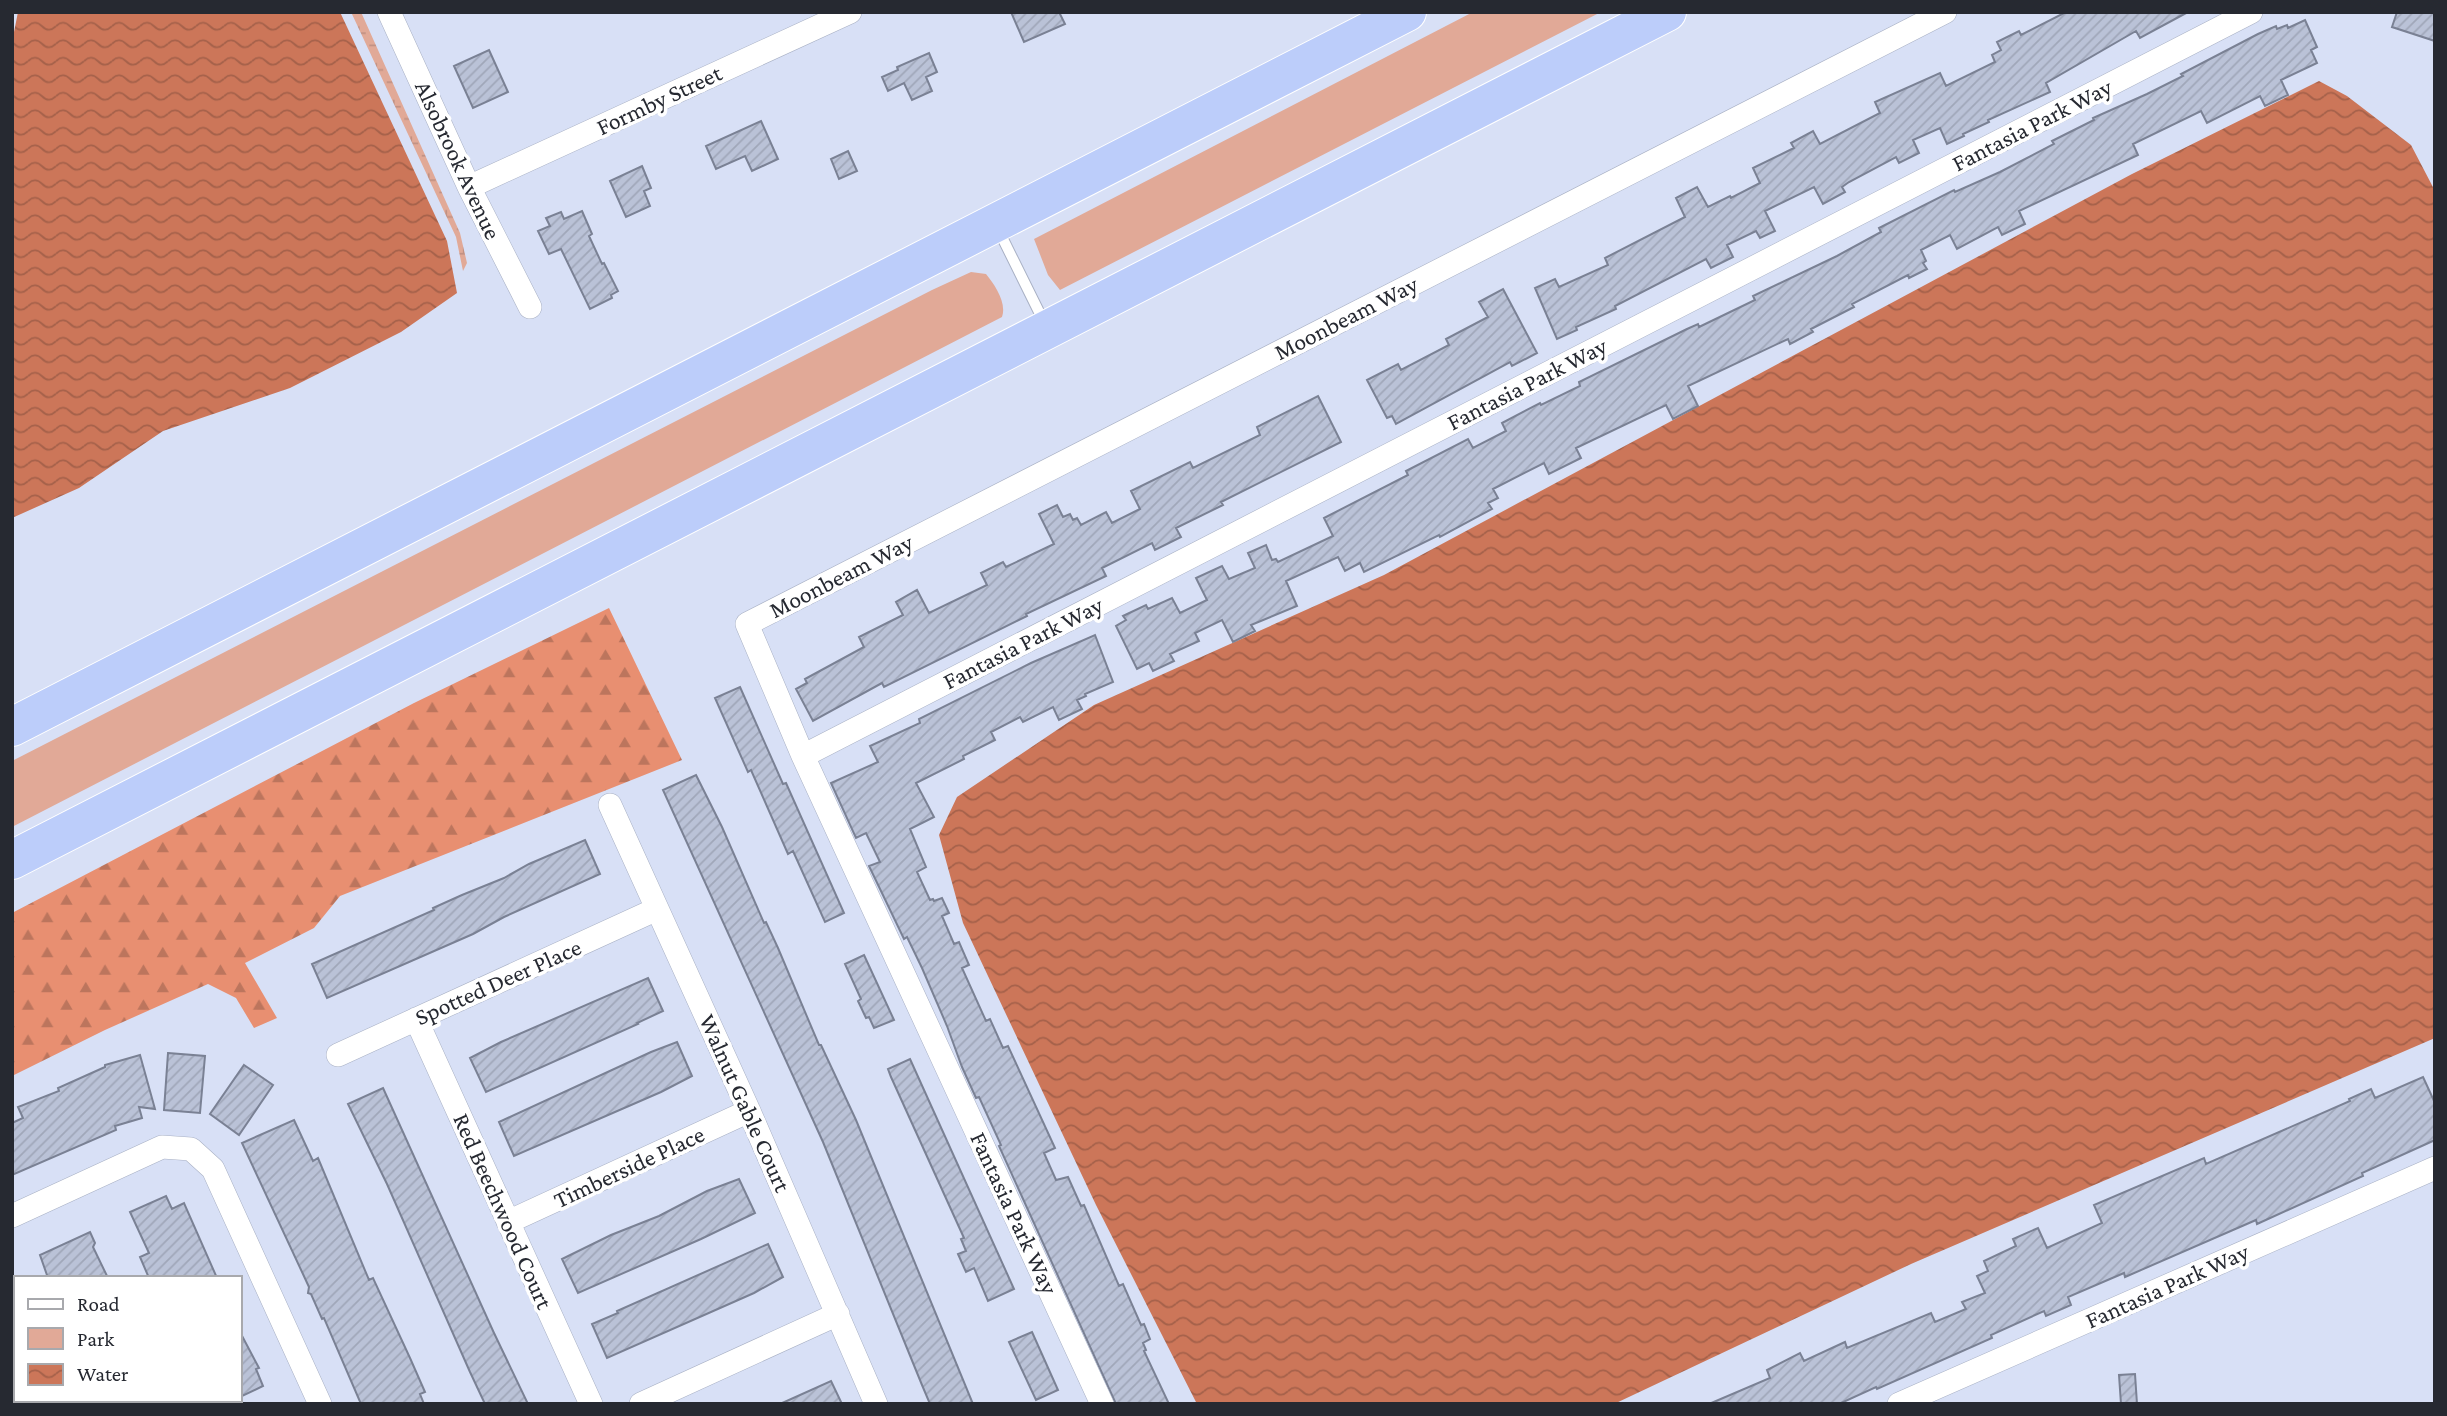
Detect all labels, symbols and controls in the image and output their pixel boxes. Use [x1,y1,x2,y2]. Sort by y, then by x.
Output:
street label: Formby Street [592,58,727,140]
street label: Fantasia Park Way [1947,72,2117,176]
street label: Alsobrook Avenue [410,76,507,243]
street label: Moonbeam Way [1270,269,1423,365]
street label: Fantasia Park Way [1442,331,1612,435]
street label: Moonbeam Way [765,527,918,623]
street label: Fantasia Park Way [938,590,1108,694]
street label: Spotted Deer Place [411,933,585,1030]
street label: Walnut Gable Court [694,1010,797,1197]
street label: Red Beechwood Court [448,1109,559,1314]
street label: Timberside Place [549,1120,708,1213]
street label: Fantasia Park Way [965,1127,1064,1299]
street label: Fantasia Park Way [2081,1237,2253,1334]
legend [14,1276,242,1402]
text: Road [77,1292,120,1316]
text: Park [77,1327,114,1351]
text: Water [77,1362,129,1386]

